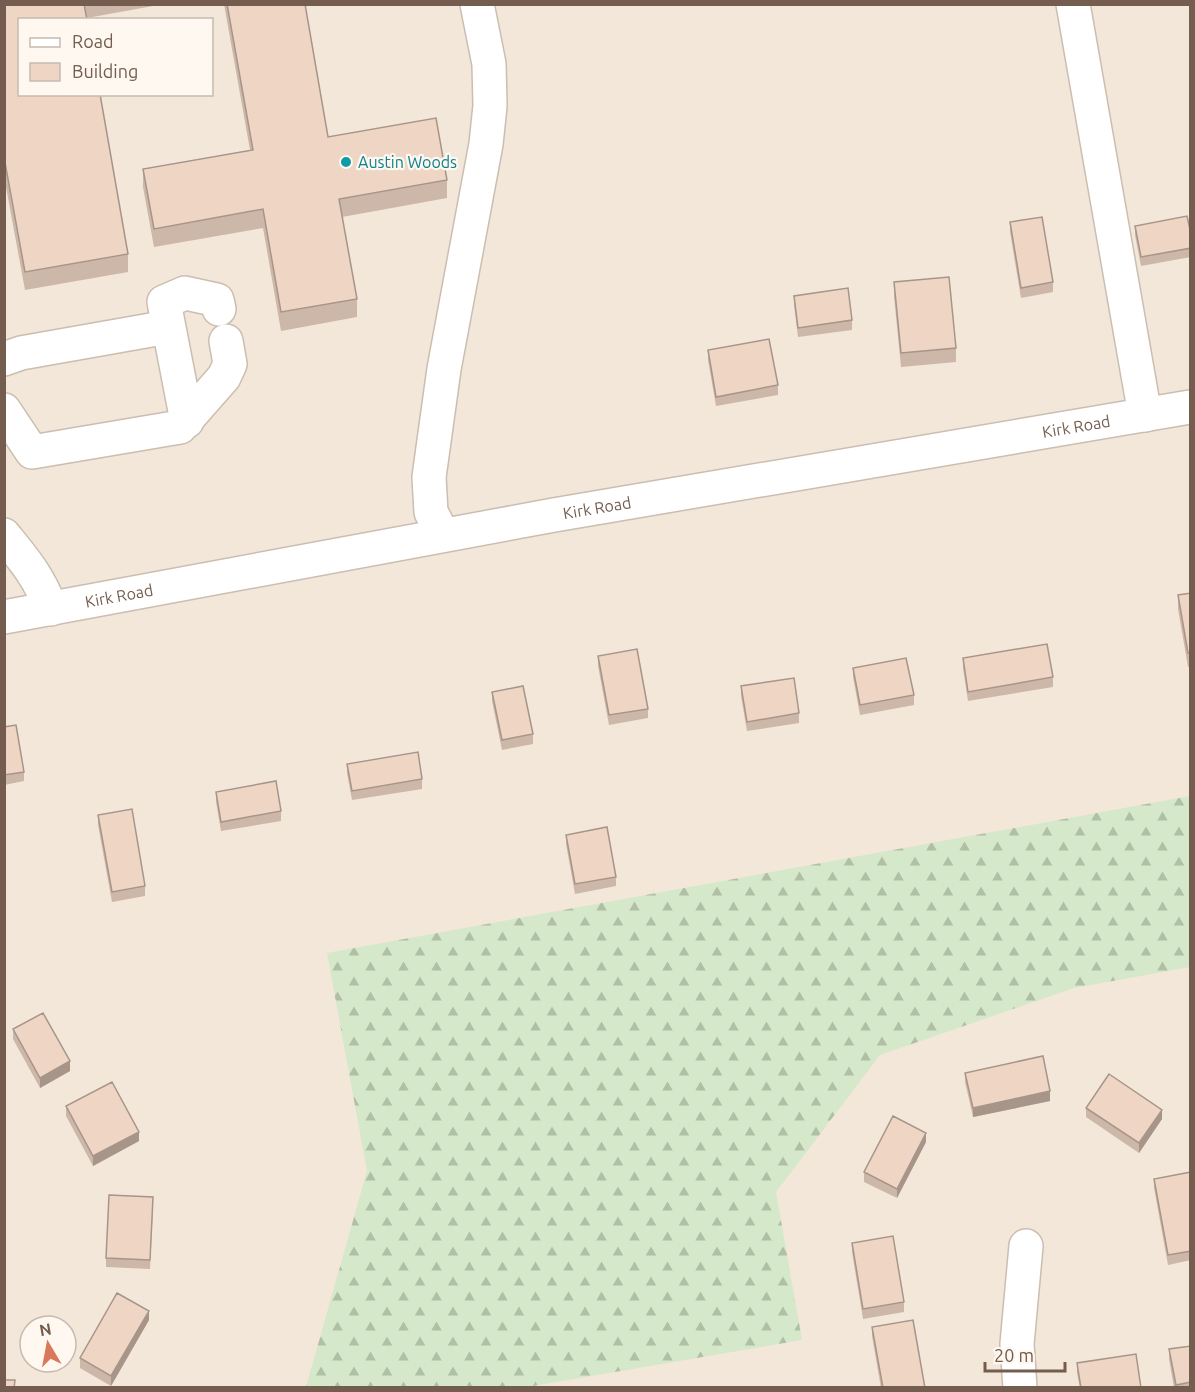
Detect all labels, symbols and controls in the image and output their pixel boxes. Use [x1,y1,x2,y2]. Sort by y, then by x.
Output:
legend [18,18,213,96]
text: Road [72,31,114,51]
text: Building [72,61,138,81]
place label: Austin Woods [358,153,457,171]
marker: Austin Woods [339,155,353,169]
street label: Kirk Road [1041,412,1112,441]
street label: Kirk Road [562,493,632,522]
street label: Kirk Road [84,581,154,611]
north arrow [18,1314,78,1374]
text: N [38,1319,53,1339]
scale bar [985,1335,1064,1373]
text: 20 m [994,1345,1034,1365]

